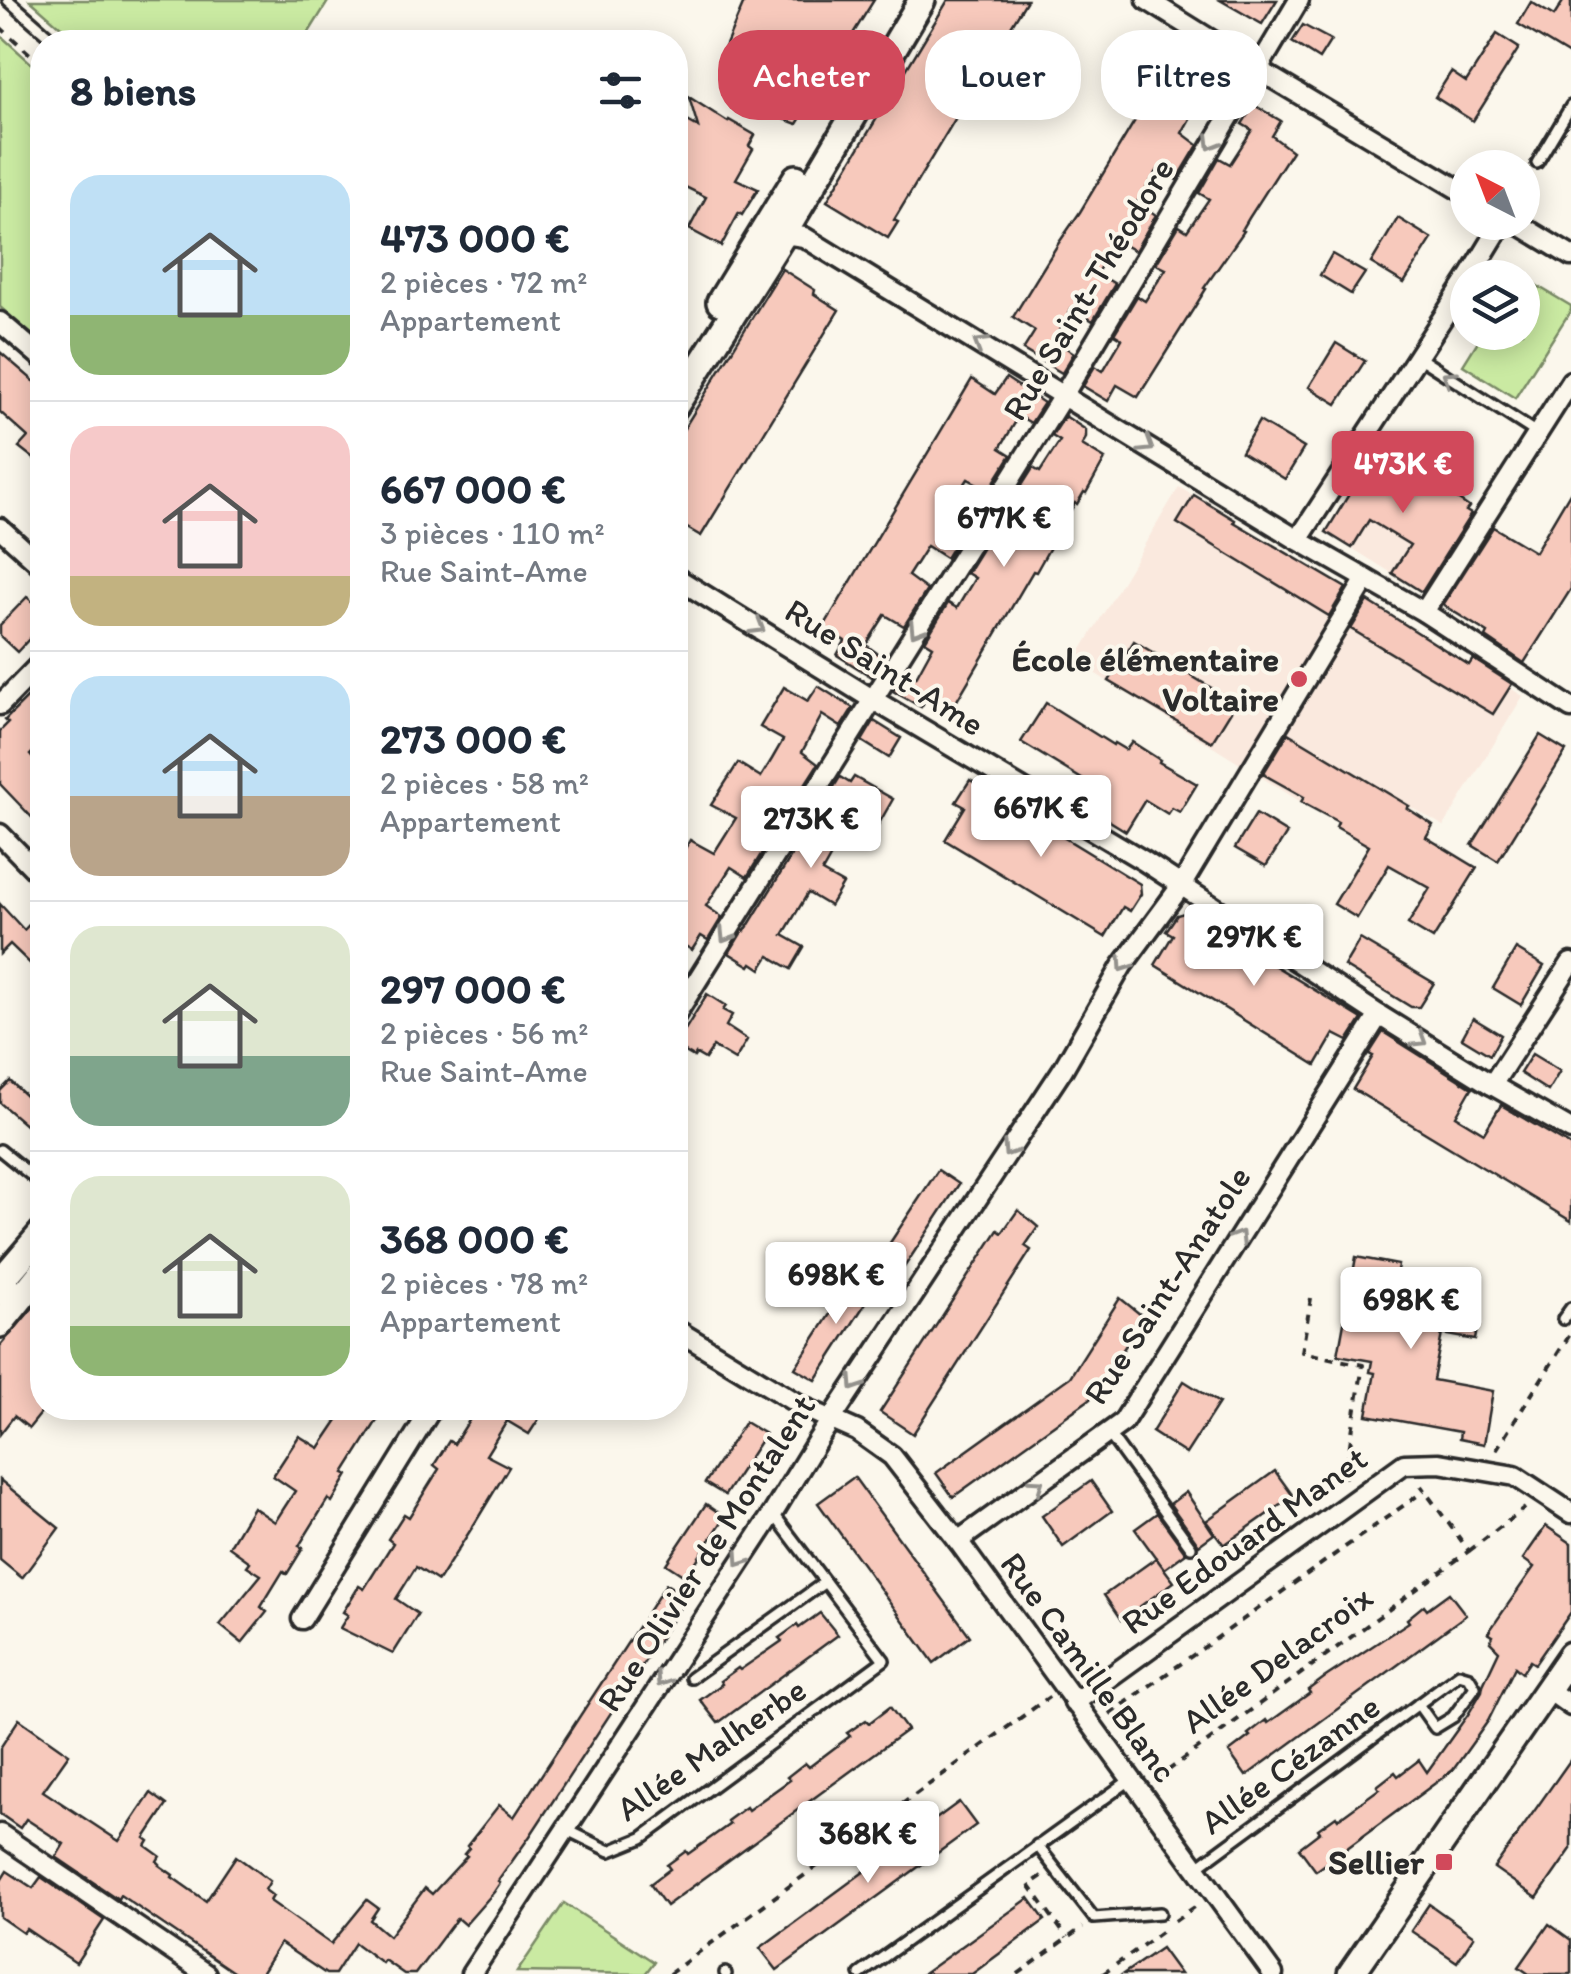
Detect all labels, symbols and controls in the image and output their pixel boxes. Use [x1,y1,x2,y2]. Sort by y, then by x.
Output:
chip: Acheter [718,30,905,120]
chip: Louer [925,30,1081,120]
chip: Filtres [1101,30,1267,120]
icon: filters [593,63,648,118]
text: 8 biens [70,65,196,116]
one-way arrow [1205,132,1224,150]
street label: Rue Saint-Théodore [993,150,1183,428]
north arrow [1450,150,1540,240]
map controls [1450,150,1540,350]
text: 473 000 € [380,212,569,263]
icon: home [150,215,270,335]
button: layers [1450,260,1540,350]
text: 2 pièces · 72 m² [380,263,587,301]
text: Appartement [380,301,561,339]
one-way arrow [973,337,991,356]
one-way arrow [1441,370,1459,389]
pin: 473K € [1322,431,1484,516]
one-way arrow [1136,434,1154,453]
text: 473K € [1354,444,1452,482]
text: 667 000 € [380,463,566,514]
icon: home [150,466,270,586]
pin: 677K € [923,485,1085,570]
text: 677K € [957,498,1051,536]
text: 3 pièces · 110 m² [380,514,605,552]
text: Rue Saint-Ame [380,552,588,590]
street label: Rue Saint-Ame [778,589,992,745]
one-way arrow [747,615,765,634]
one-way arrow [909,619,928,637]
place label: École élémentaire Voltaire [1012,638,1279,720]
marker: École élémentaire Voltaire [1288,668,1310,690]
text: 273 000 € [380,713,566,764]
icon: home [150,716,270,836]
text: 2 pièces · 58 m² [380,764,589,802]
pin: 667K € [960,775,1122,860]
pin: 273K € [730,786,892,871]
text: 667K € [993,788,1089,826]
text: 273K € [763,799,859,837]
text: Appartement [380,802,561,840]
pin: 297K € [1173,904,1335,989]
text: 297K € [1206,917,1302,955]
one-way arrow [719,925,738,943]
one-way arrow [1118,953,1136,972]
text: 297 000 € [380,963,565,1014]
icon: home [150,966,270,1086]
text: 2 pièces · 56 m² [380,1014,588,1052]
one-way arrow [1409,1028,1427,1047]
text: Rue Saint-Ame [380,1052,588,1090]
one-way arrow [1003,1138,1021,1157]
street label: Rue Saint-Anatole [1074,1158,1260,1412]
text: 368 000 € [380,1213,569,1264]
icon: home [150,1216,270,1336]
one-way arrow [1226,1229,1245,1247]
pin: 698K € [755,1242,917,1327]
text: 698K € [787,1255,885,1293]
text: 2 pièces · 78 m² [380,1264,588,1302]
pin: 698K € [1330,1267,1492,1352]
text: 698K € [1362,1280,1460,1318]
text: Appartement [380,1302,561,1340]
one-way arrow [848,1374,867,1392]
street label: Rue Olivier de Montalent [588,1386,824,1720]
street label: Rue Edouard Manet [1113,1437,1375,1643]
one-way arrow [1026,1479,1044,1497]
street label: Rue Camille Blanc [991,1544,1187,1790]
one-way arrow [735,1550,754,1568]
street label: Allée Delacroix [1174,1575,1381,1742]
street label: Allée Malherbe [608,1668,814,1830]
one-way arrow [656,1670,675,1688]
street label: Allée Cézanne [1192,1685,1388,1843]
pin: 368K € [787,1801,949,1886]
text: 368K € [819,1814,917,1852]
place label: Sellier [1328,1841,1425,1883]
marker: Sellier [1433,1851,1455,1873]

